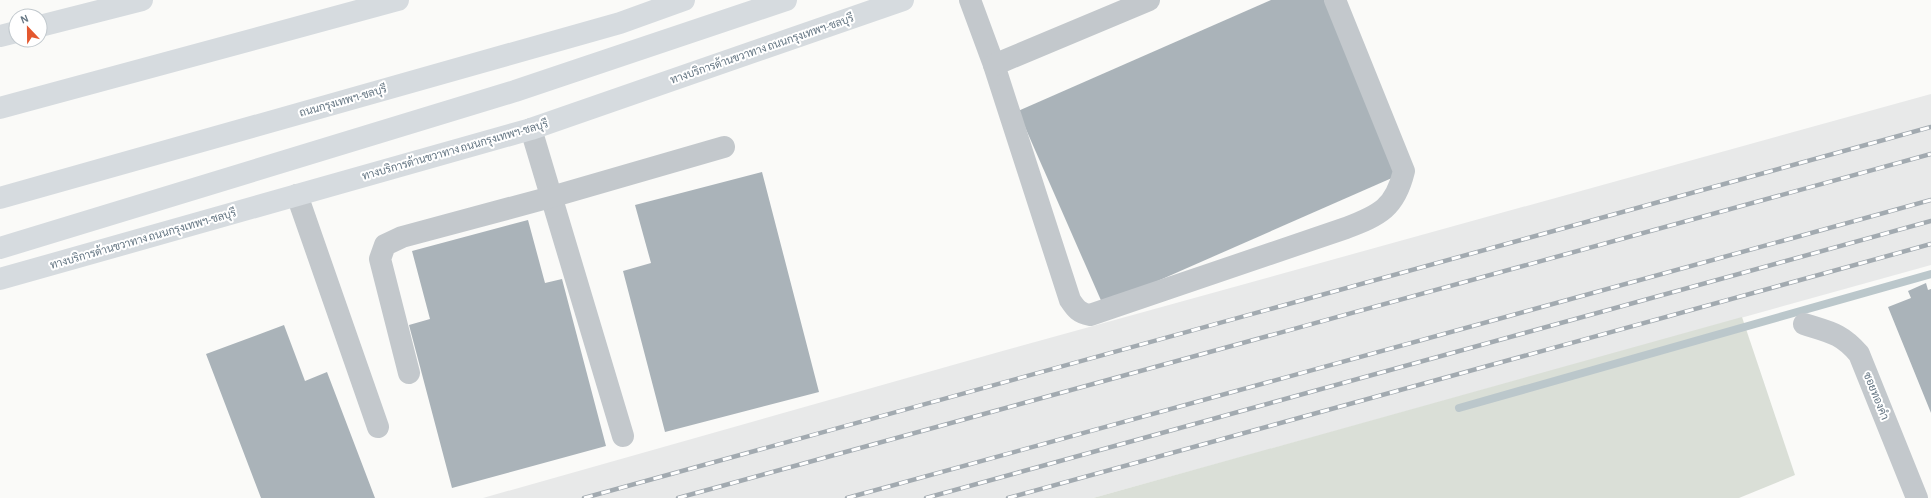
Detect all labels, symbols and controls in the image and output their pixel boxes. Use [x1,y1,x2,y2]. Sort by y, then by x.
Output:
north arrow [8,8,48,48]
street label: ทางบริการด้านขวาทาง ถนนกรุงเทพฯ-ชลบุรี [668,10,856,88]
text: N [19,13,30,26]
street label: ถนนกรุงเทพฯ-ชลบุรี [297,80,389,122]
street label: ทางบริการด้านขวาทาง ถนนกรุงเทพฯ-ชลบุรี [360,115,550,185]
street label: ทางบริการด้านขวาทาง ถนนกรุงเทพฯ-ชลบุรี [48,204,238,274]
street label: ซอยทองคำ [1862,370,1892,421]

